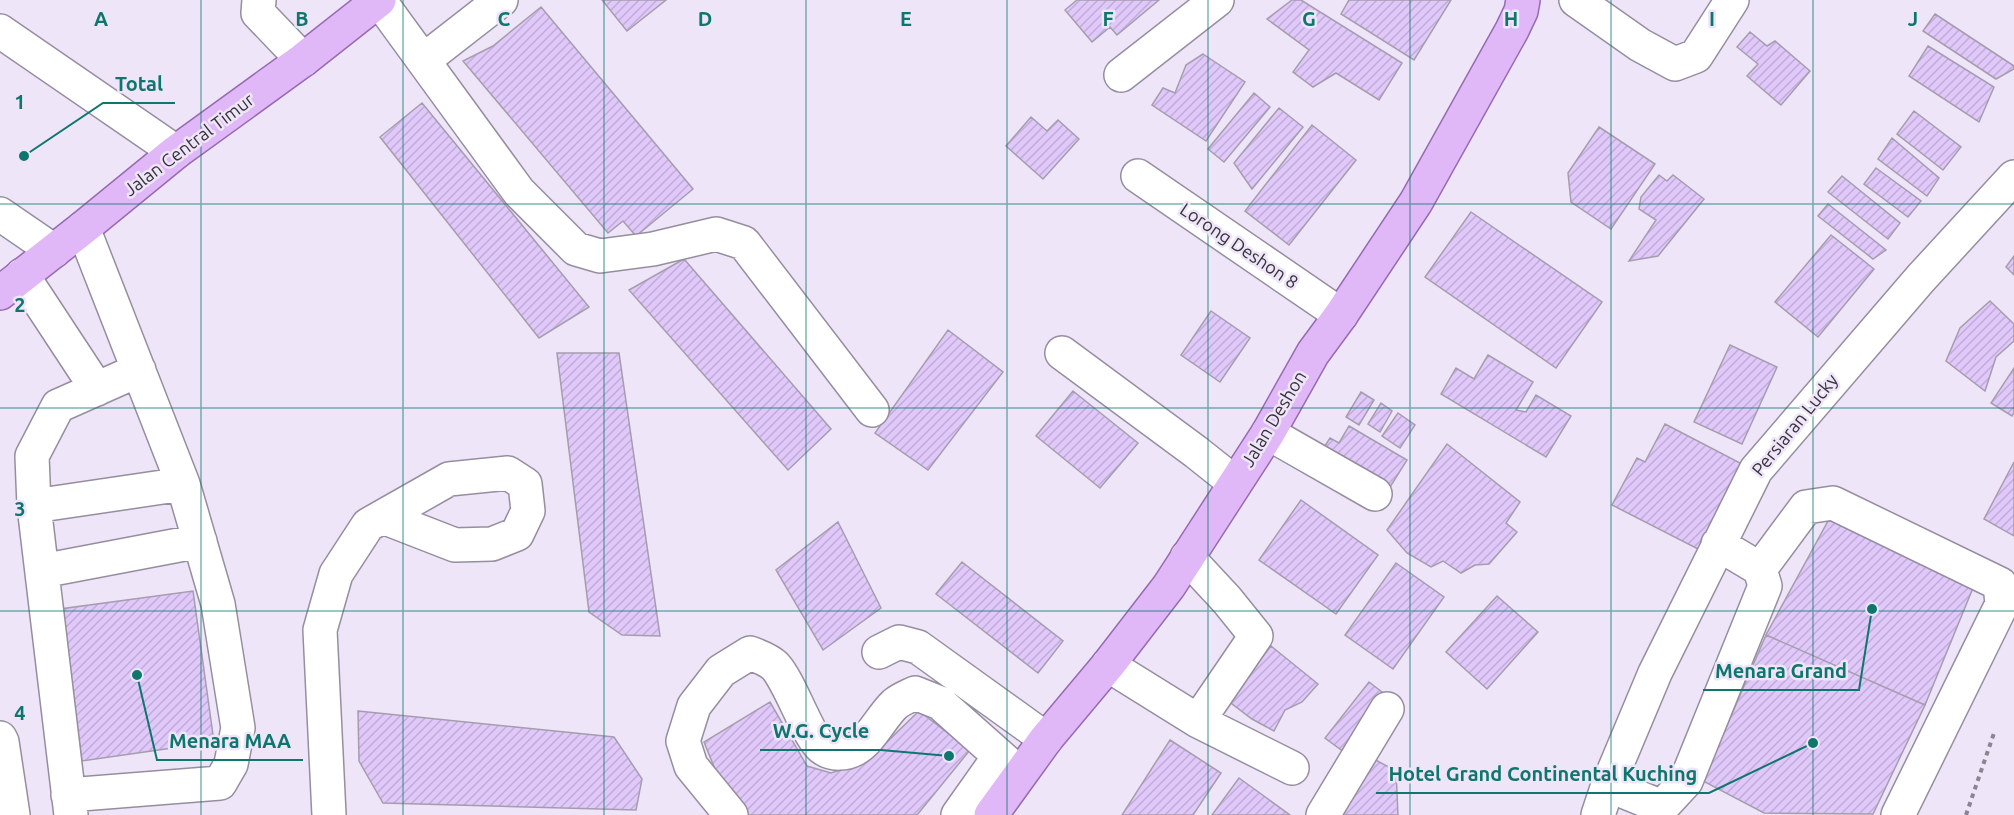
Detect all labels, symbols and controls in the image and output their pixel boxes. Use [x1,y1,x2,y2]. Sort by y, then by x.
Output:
text: A [94,7,108,30]
text: B [295,7,309,30]
text: C [498,7,511,30]
text: D [698,7,712,30]
text: E [900,7,912,30]
text: F [1102,7,1114,30]
text: G [1302,7,1316,30]
text: H [1504,7,1518,30]
text: I [1709,7,1715,30]
text: J [1908,7,1918,30]
callout: Total [103,65,175,103]
text: Total [115,72,163,95]
street label: Jalan Central Timur [120,89,257,199]
text: 1 [14,90,26,113]
street label: Lorong Deshon 8 [1177,198,1302,292]
text: 2 [14,293,26,316]
street label: Jalan Deshon [1237,367,1310,470]
street label: Persiaran Lucky [1747,369,1841,479]
text: 3 [14,497,26,520]
callout: Menara Grand [1703,652,1859,690]
text: Menara Grand [1715,659,1847,682]
text: 4 [14,701,26,724]
callout: W.G. Cycle [760,712,881,750]
text: W.G. Cycle [773,719,869,742]
callout: Menara MAA [157,722,303,760]
text: Menara MAA [169,729,291,752]
callout: Hotel Grand Continental Kuching [1376,755,1709,793]
text: Hotel Grand Continental Kuching [1389,762,1697,785]

